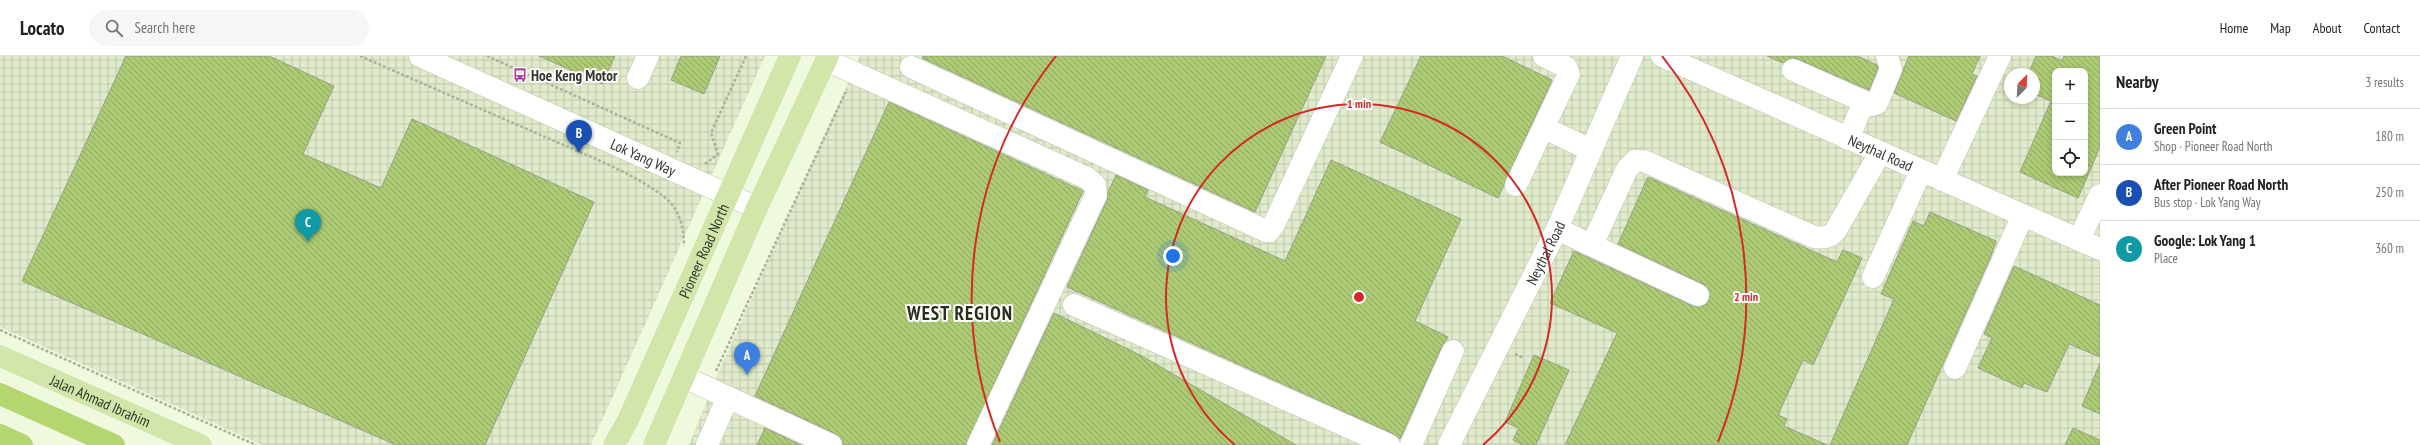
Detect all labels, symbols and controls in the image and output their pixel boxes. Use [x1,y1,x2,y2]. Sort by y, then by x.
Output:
search box [89,10,369,46]
text: Locato [20,16,65,40]
icon: search [103,17,125,39]
text: Search here [135,18,195,37]
text: Home [2220,19,2248,37]
text: Map [2270,19,2291,37]
text: About [2313,19,2342,37]
text: Contact [2364,19,2400,37]
place label: Hoe Keng Motor [531,66,618,85]
bus stop icon: Hoe Keng Motor [512,67,528,83]
north arrow [2004,68,2040,104]
map controls [2052,68,2088,176]
button: + [2052,68,2088,104]
text: Nearby [2116,71,2159,93]
text: 3 results [2365,74,2404,91]
text: 1 min [1347,96,1371,111]
button: − [2052,104,2088,140]
text: Green Point [2154,119,2216,138]
pin: B [566,120,592,153]
text: A [2126,128,2132,145]
text: 180 m [2375,128,2404,145]
street label: Neythal Road [1845,130,1916,175]
street label: Lok Yang Way [608,134,679,180]
text: Shop · Pioneer Road North [2154,138,2273,155]
button: locate [2052,140,2088,176]
text: After Pioneer Road North [2154,175,2288,194]
text: B [2126,184,2132,201]
text: 250 m [2375,184,2404,201]
text: Bus stop · Lok Yang Way [2154,194,2261,211]
street label: Pioneer Road North [674,201,733,301]
pin: C [295,209,321,242]
street label: Neythal Road [1521,218,1569,288]
text: Google: Lok Yang 1 [2154,231,2256,250]
text: C [2126,240,2132,257]
text: 360 m [2375,240,2404,257]
your location [1163,246,1183,266]
text: Place [2154,250,2178,267]
text: 2 min [1734,289,1758,304]
centre of rings [1352,290,1366,304]
district label: WEST REGION [906,301,1013,325]
pin: A [734,342,760,375]
street label: Jalan Ahmad Ibrahim [47,370,154,431]

